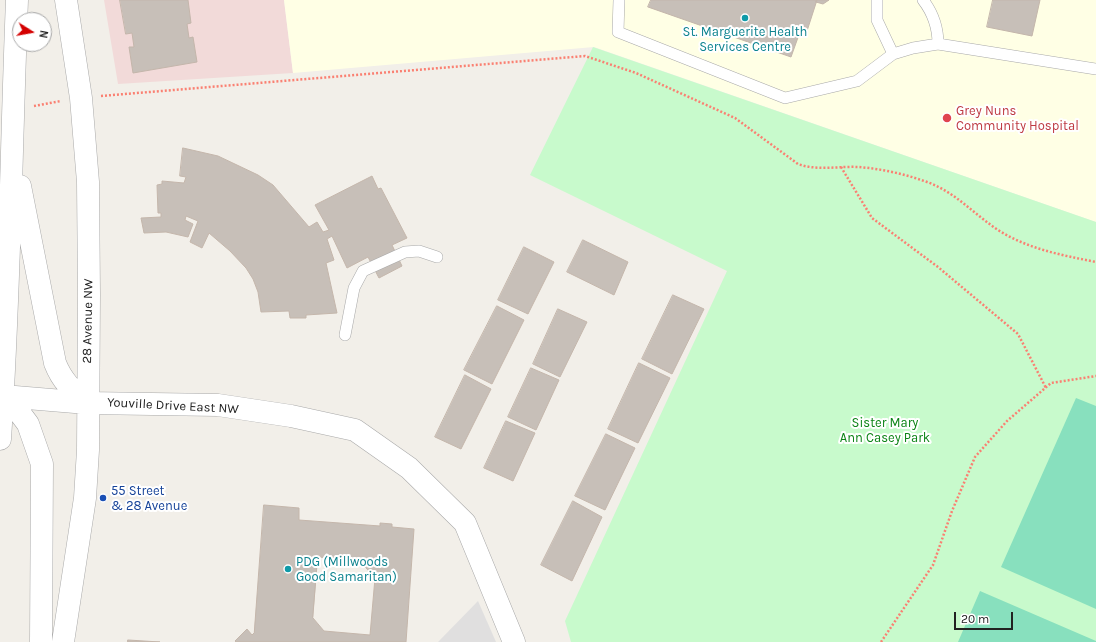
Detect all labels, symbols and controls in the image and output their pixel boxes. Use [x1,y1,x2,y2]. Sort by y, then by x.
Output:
north arrow [12,12,52,52]
marker: St. Marguerite Health Services Centre [740,13,750,23]
place label: St. Marguerite Health Services Centre [683,24,807,55]
text: N [36,29,50,39]
place label: Grey Nuns Community Hospital [956,103,1079,134]
marker: Grey Nuns Community Hospital [941,112,953,124]
street label: 28 Avenue NW [79,278,97,364]
street label: Youville Drive East NW [107,395,239,417]
park label: Sister Mary Ann Casey Park [840,415,930,446]
place label: 55 Street & 28 Avenue [111,483,187,514]
marker: 55 Street & 28 Avenue [98,493,108,503]
place label: PDG (Millwoods Good Samaritan) [296,554,397,585]
marker: PDG (Millwoods Good Samaritan) [283,564,293,574]
scale bar [956,604,1015,630]
text: 20 m [961,612,989,626]

